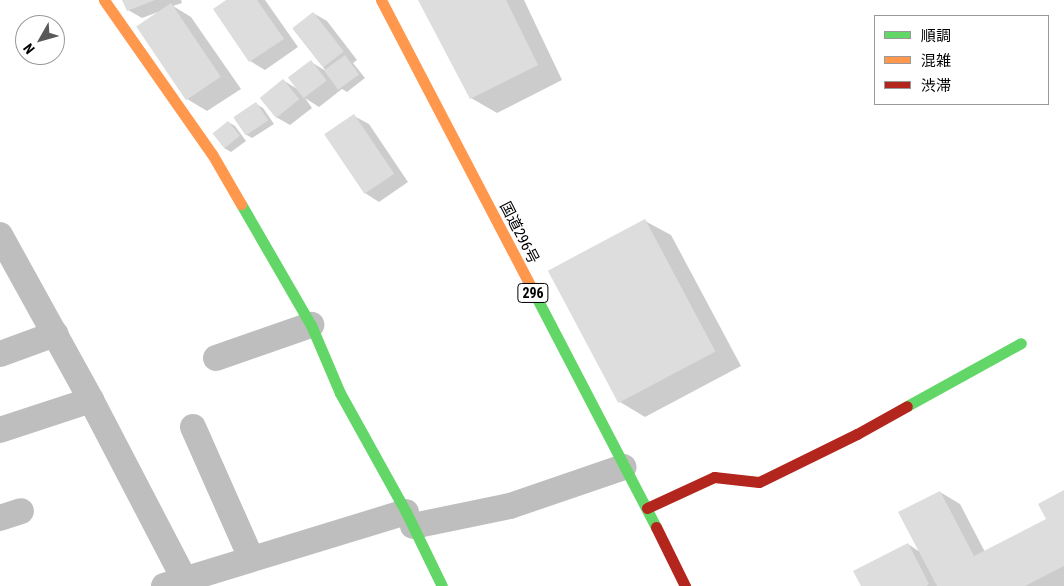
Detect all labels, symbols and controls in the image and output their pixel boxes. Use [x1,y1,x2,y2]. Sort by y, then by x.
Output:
north arrow [15,15,65,65]
legend [874,15,1049,105]
text: 順調 [921,27,951,45]
text: N [20,40,38,57]
text: 混雑 [921,52,951,70]
text: 渋滞 [921,77,951,95]
street label: 国道296号 [496,199,542,267]
road number: 296 [517,282,549,304]

